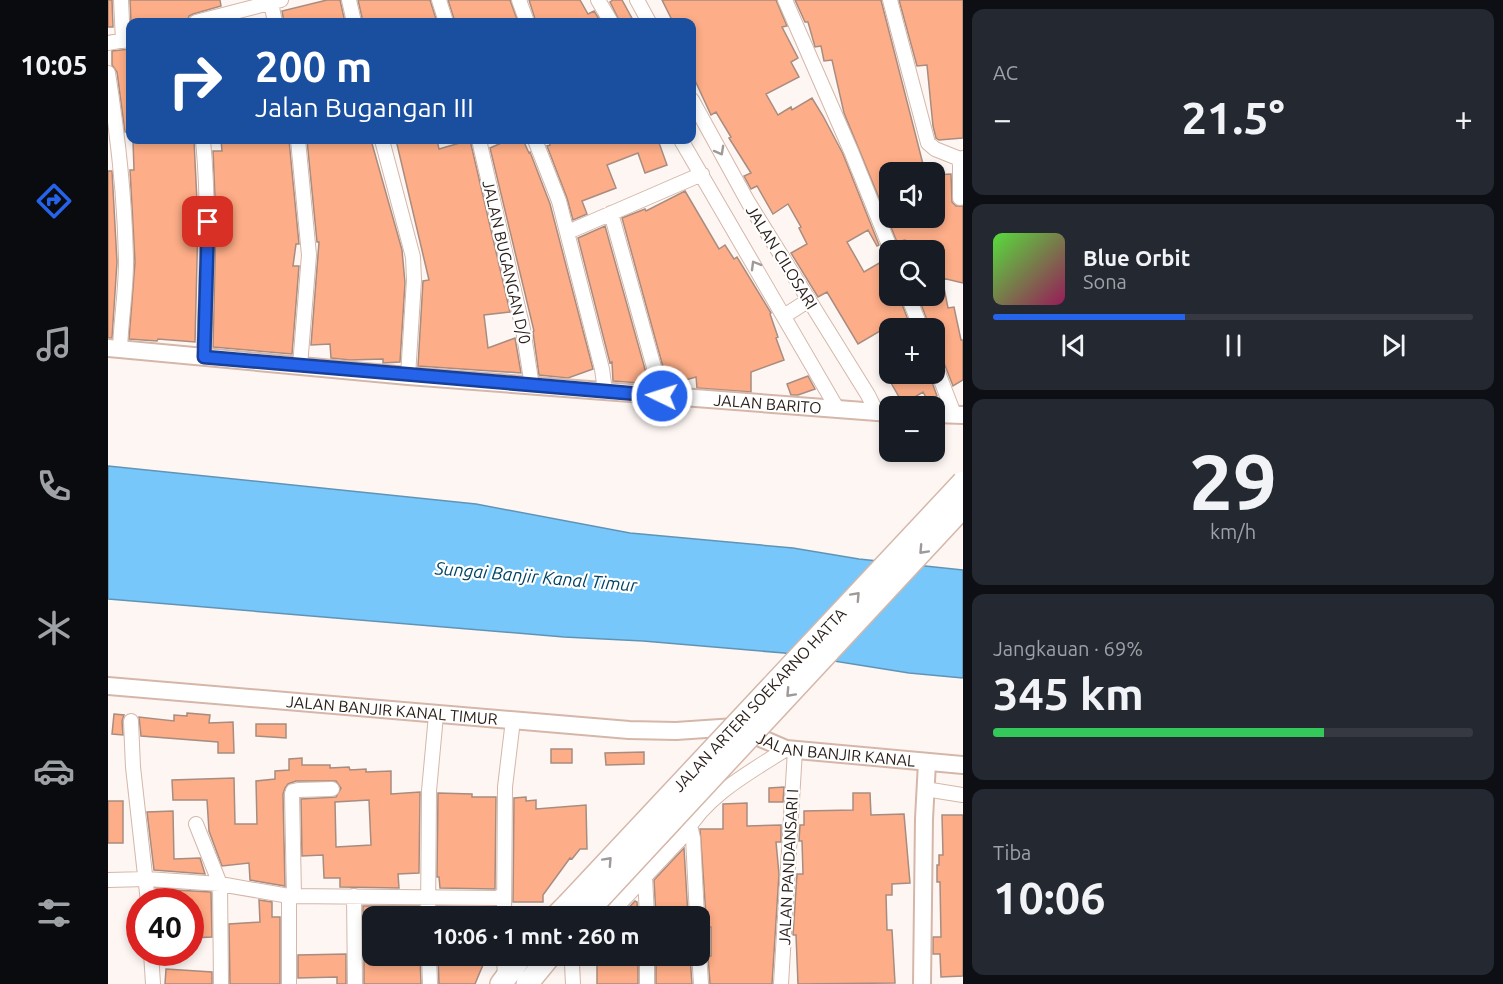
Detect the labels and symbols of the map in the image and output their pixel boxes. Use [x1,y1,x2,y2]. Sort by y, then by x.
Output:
one-way arrow [713,145,724,155]
street label: JALAN BUGANGAN D/0 [479,178,535,346]
pin [182,196,233,247]
street label: JALAN CILOSARI [743,202,821,312]
one-way arrow [751,261,762,271]
position arrow [630,364,694,428]
street label: JALAN BARITO [713,390,822,417]
one-way arrow [919,543,930,553]
water label: Sungai Banjir Kanal Timur [433,557,639,595]
one-way arrow [849,593,860,604]
street label: JALAN ARTERI SOEKARNO HATTA [669,604,850,795]
one-way arrow [787,685,798,696]
street label: JALAN BANJIR KANAL TIMUR [286,692,498,728]
street label: JALAN BANJIR KANAL [754,729,916,770]
street label: JALAN PANDANSARI I [775,788,801,946]
one-way arrow [601,857,612,868]
speed limit sign: 40 [126,888,204,966]

